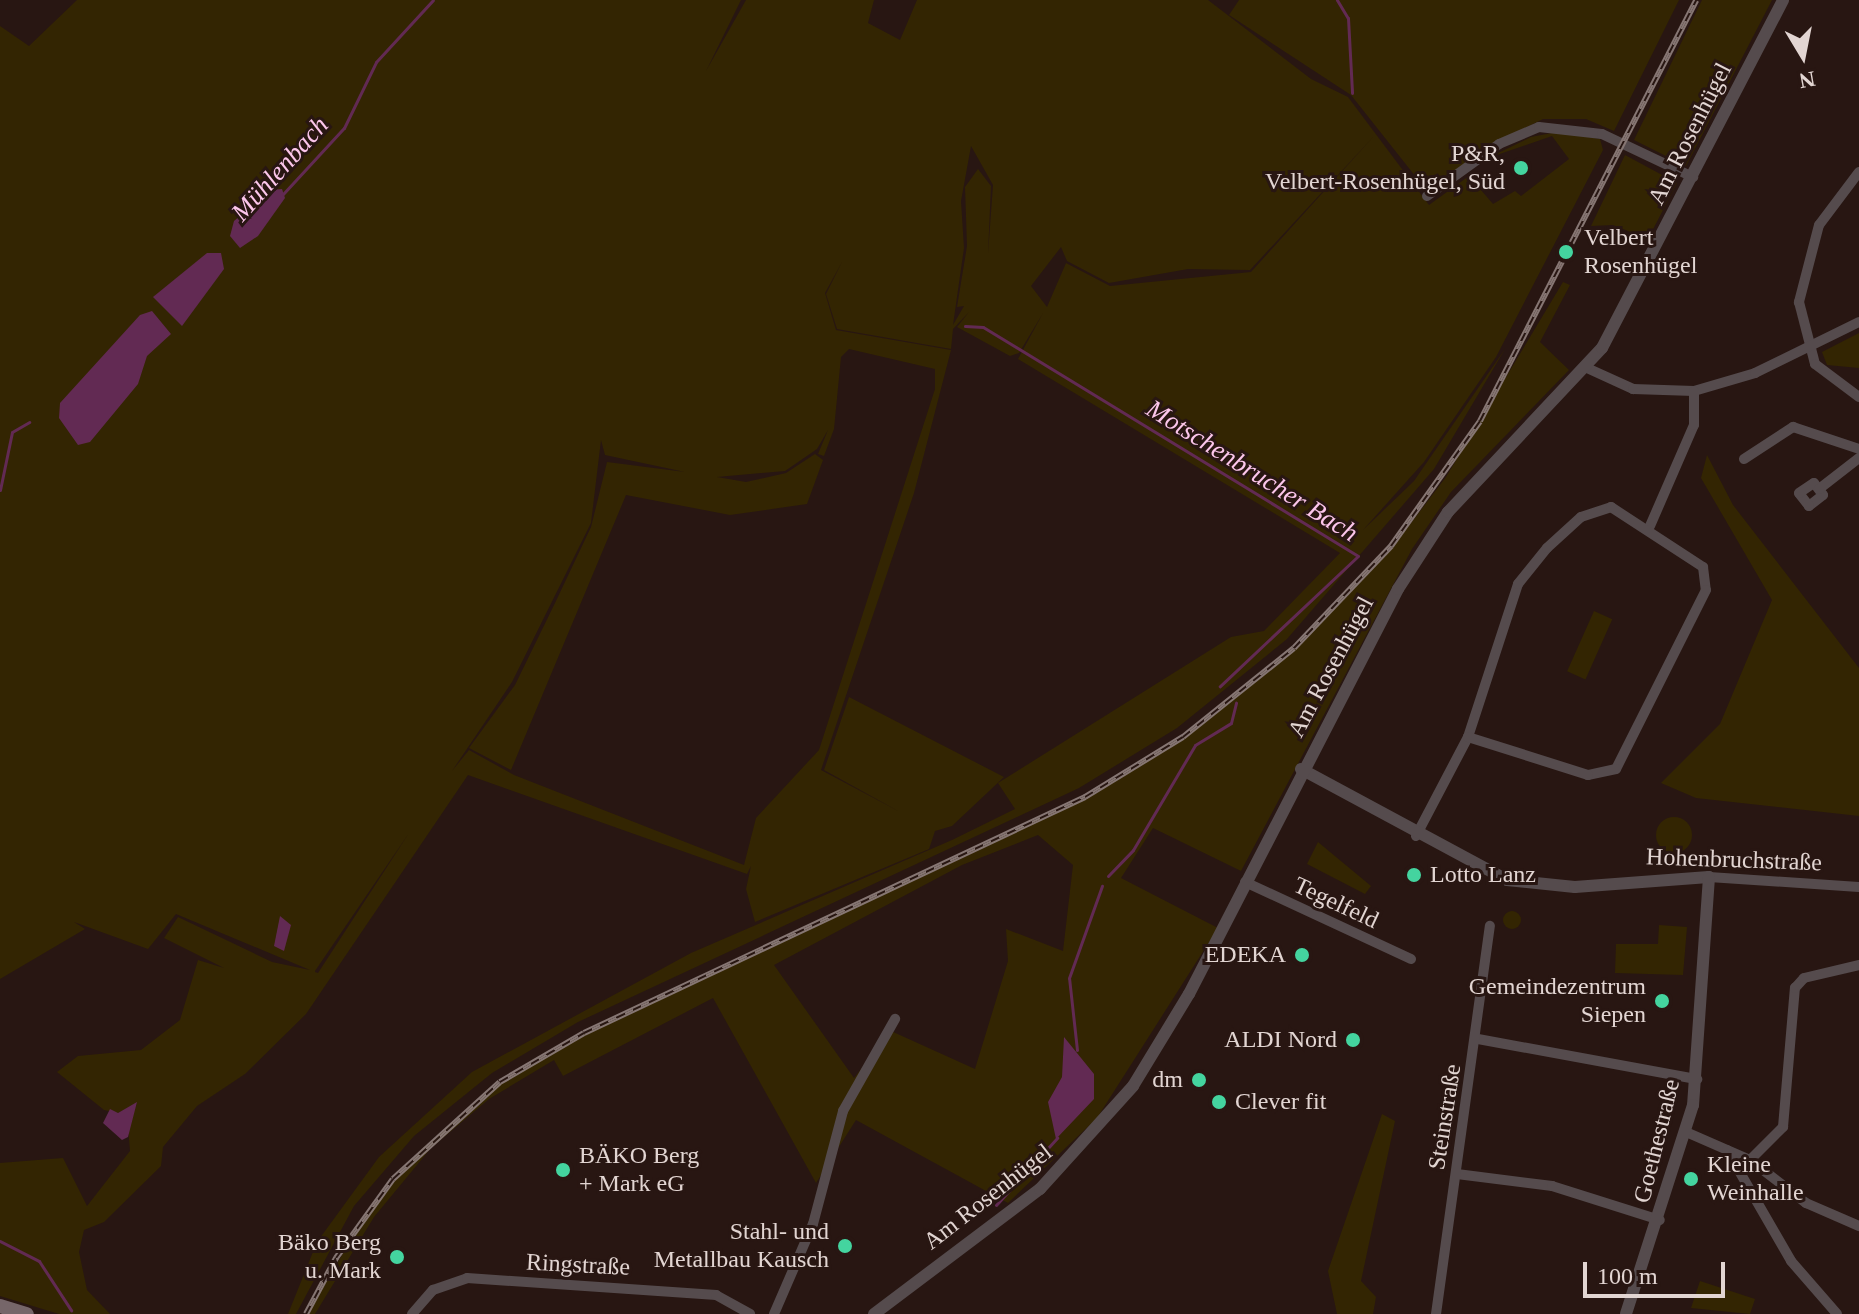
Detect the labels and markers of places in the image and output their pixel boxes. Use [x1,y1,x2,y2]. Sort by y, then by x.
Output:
place label: P&R, Velbert-Rosenhügel, Süd [1265,140,1505,196]
marker: P&R, Velbert-Rosenhügel, Süd [1512,159,1530,177]
place label: Velbert Rosenhügel [1584,224,1697,280]
marker: Velbert Rosenhügel [1555,241,1577,263]
place label: Lotto Lanz [1430,861,1536,889]
marker: Lotto Lanz [1405,866,1423,884]
place label: EDEKA [1205,941,1286,969]
marker: EDEKA [1293,946,1311,964]
place label: Gemeindezentrum Siepen [1469,973,1646,1029]
marker: Gemeindezentrum Siepen [1653,992,1671,1010]
place label: ALDI Nord [1224,1026,1337,1054]
marker: ALDI Nord [1344,1031,1362,1049]
place label: dm [1152,1066,1183,1094]
marker: dm [1190,1071,1208,1089]
place label: Clever fit [1235,1088,1326,1116]
marker: Clever fit [1210,1093,1228,1111]
place label: BÄKO Berg + Mark eG [579,1142,699,1198]
place label: Kleine Weinhalle [1707,1151,1804,1207]
marker: BÄKO Berg + Mark eG [554,1161,572,1179]
marker: Kleine Weinhalle [1682,1170,1700,1188]
place label: Stahl- und Metallbau Kausch [654,1218,829,1274]
place label: Bäko Berg u. Mark [278,1229,381,1285]
marker: Stahl- und Metallbau Kausch [836,1237,854,1255]
marker: Bäko Berg u. Mark [388,1248,406,1266]

